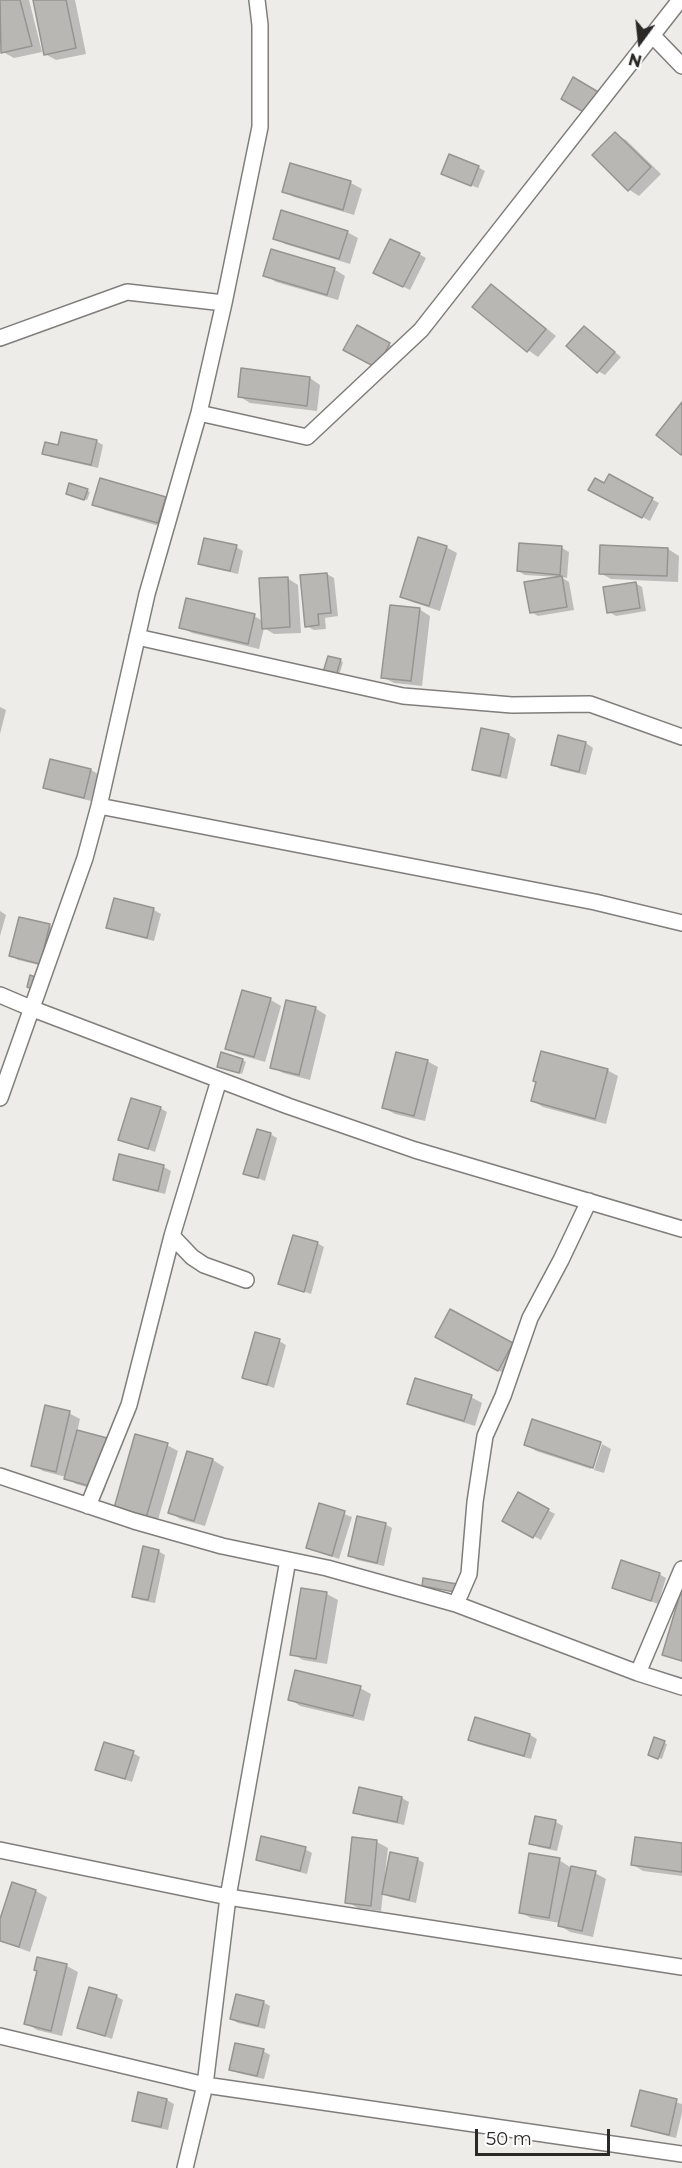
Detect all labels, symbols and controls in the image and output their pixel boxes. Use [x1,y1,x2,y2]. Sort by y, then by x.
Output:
north arrow [610,12,670,72]
text: N [627,49,644,71]
scale bar [478,2117,613,2155]
text: 50 m [486,2128,532,2150]

